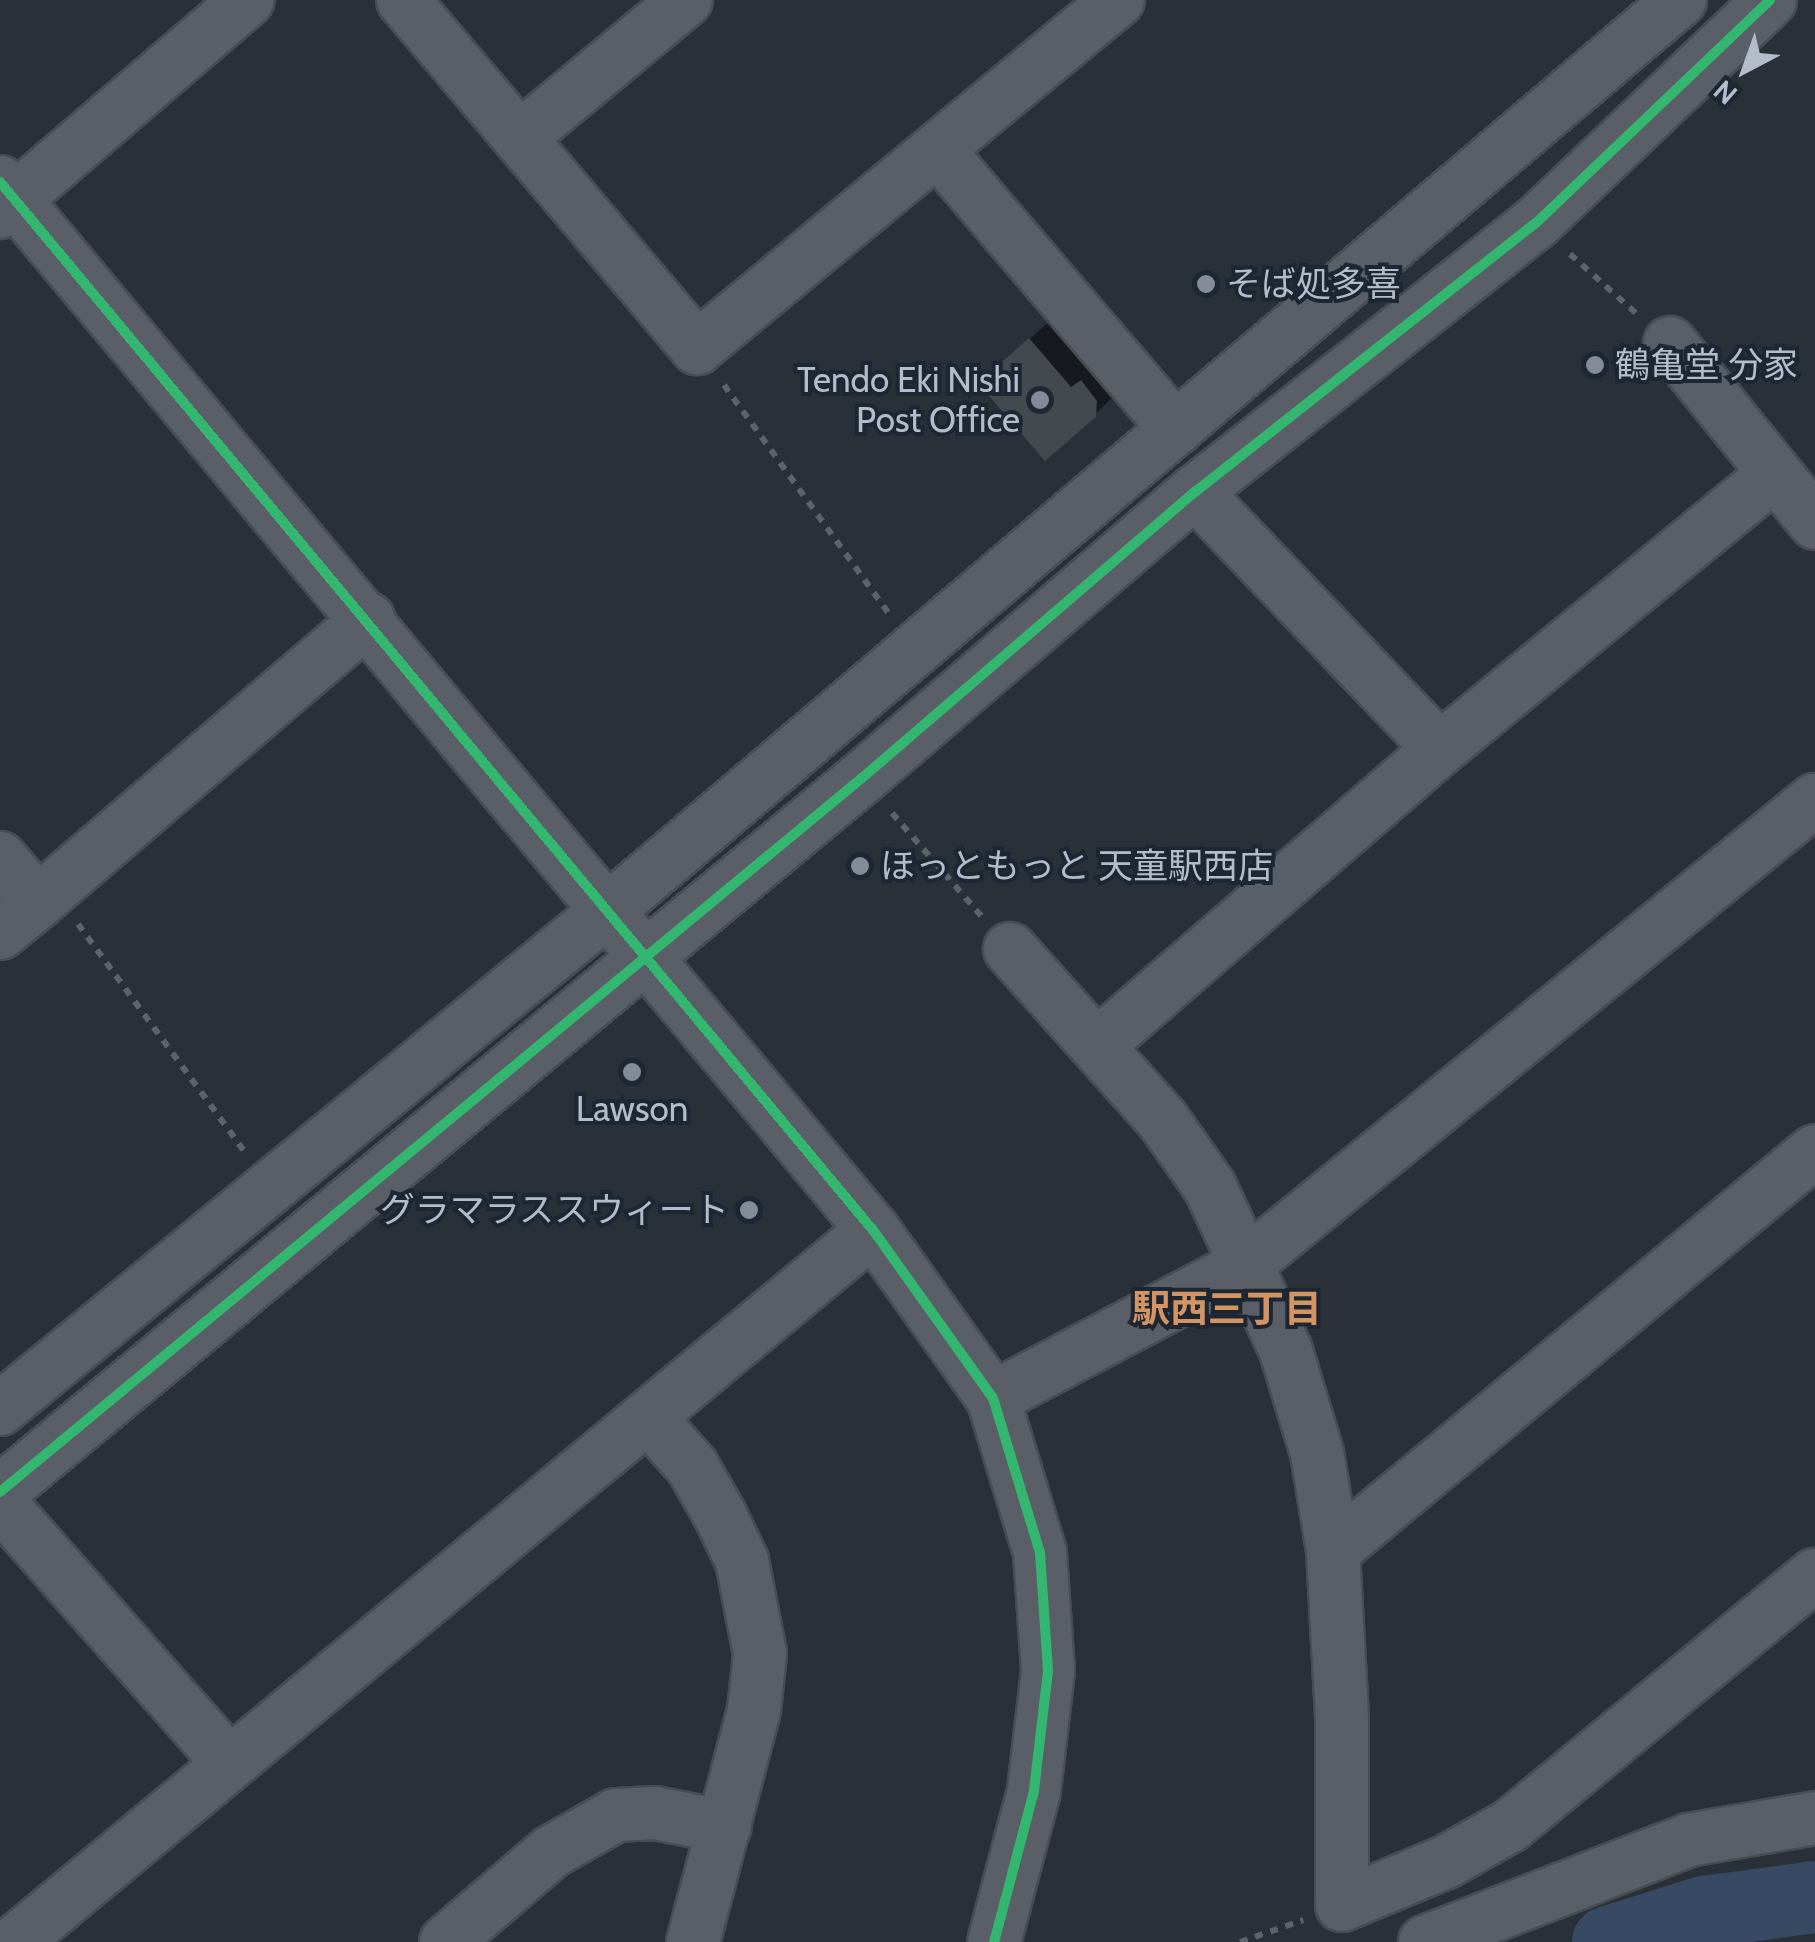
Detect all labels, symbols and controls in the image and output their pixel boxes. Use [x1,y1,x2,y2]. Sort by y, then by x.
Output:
north arrow [1695,20,1795,120]
text: N [1707,73,1744,112]
place label: そば処多喜 [1226,263,1401,305]
marker: そば処多喜 [1195,273,1217,295]
place label: 鶴亀堂 分家 [1615,344,1798,386]
marker: 鶴亀堂 分家 [1584,354,1606,376]
place label: Tendo Eki Nishi Post Office [797,359,1020,441]
marker: Tendo Eki Nishi Post Office [1029,389,1051,411]
place label: ほっともっと 天童駅西店 [880,845,1273,887]
marker: ほっともっと 天童駅西店 [849,855,871,877]
marker: Lawson [621,1061,643,1083]
place label: Lawson [576,1088,688,1130]
place label: グラマラススウィート [379,1189,729,1231]
marker: グラマラススウィート [738,1199,760,1221]
district label: 駅西三丁目 [1132,1286,1322,1332]

